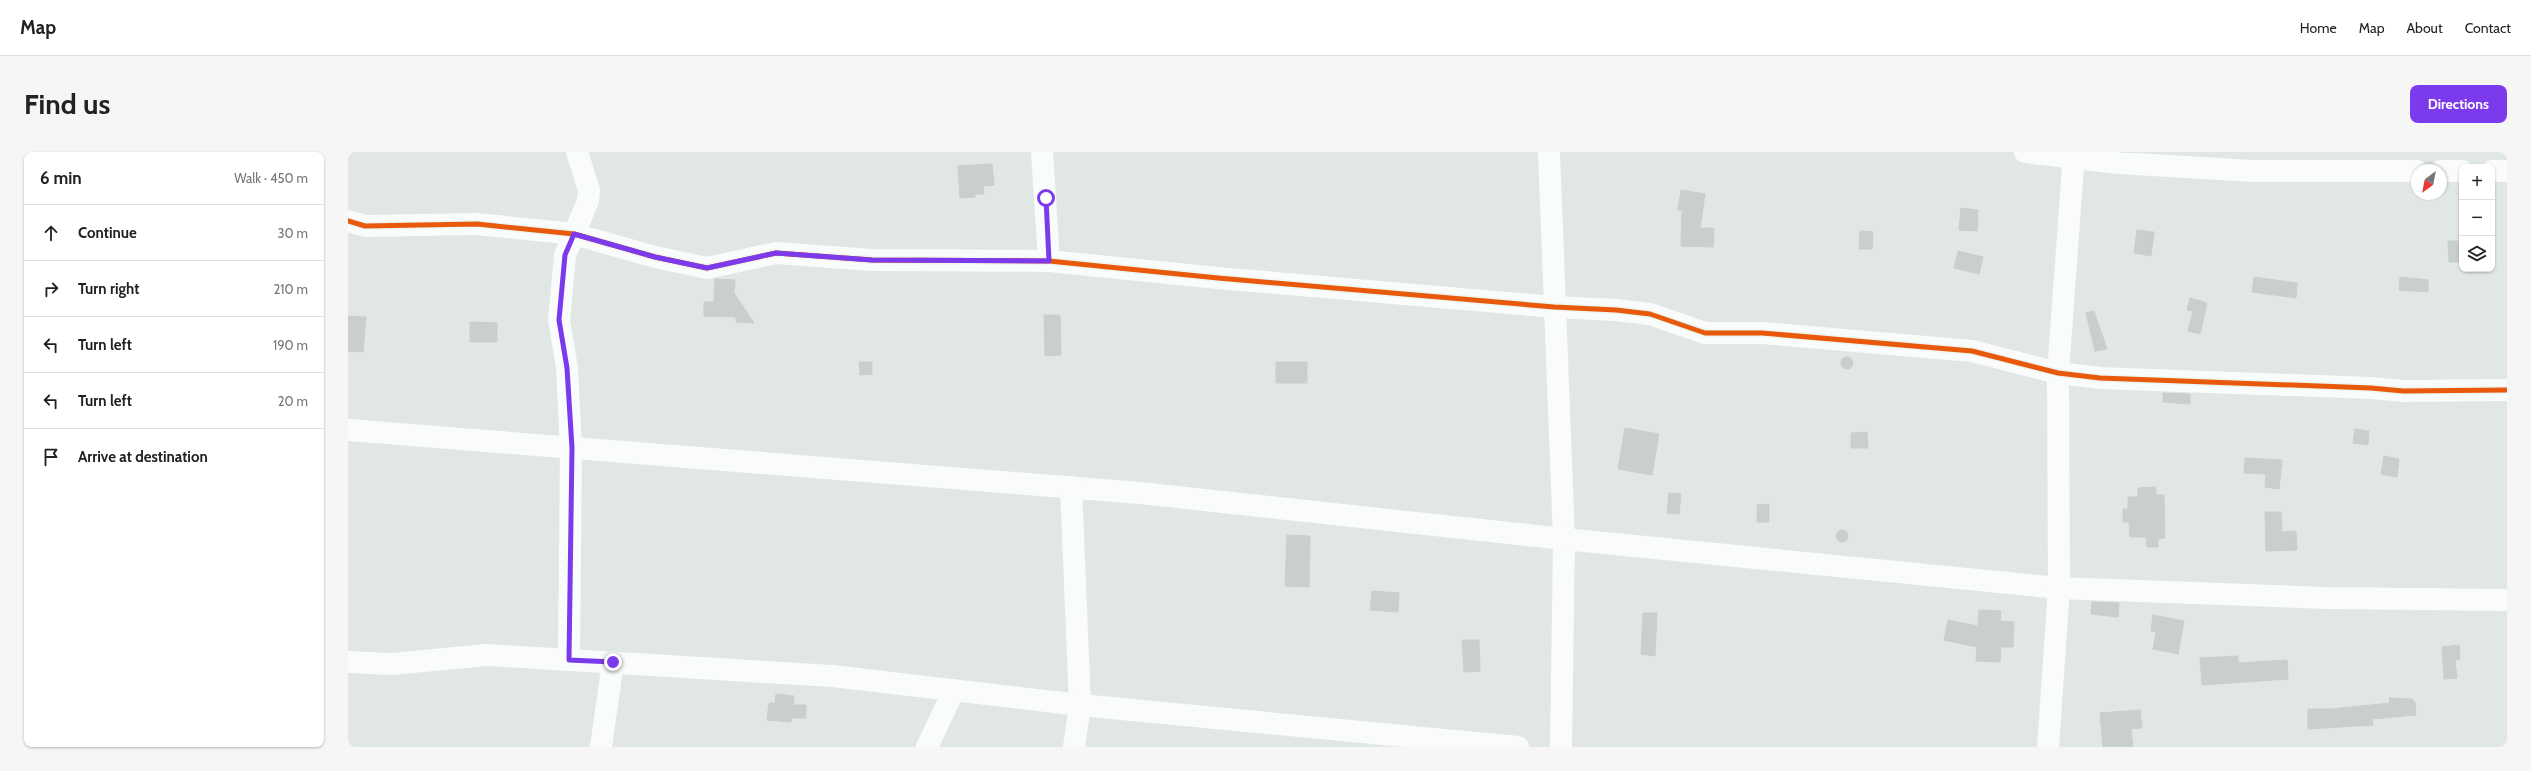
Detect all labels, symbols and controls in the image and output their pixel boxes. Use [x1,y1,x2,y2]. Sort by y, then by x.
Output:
text: Map [20,16,56,39]
text: Home [2300,19,2337,37]
text: Map [2359,19,2384,37]
text: About [2406,19,2443,37]
text: Contact [2465,19,2511,37]
button: Directions [2410,85,2507,123]
text: Find us [24,87,110,121]
north arrow [2411,164,2447,200]
map controls [2459,164,2495,272]
button: + [2459,164,2495,200]
text: 6 min [40,168,82,188]
text: Walk · 450 m [234,170,308,186]
route start [1037,189,1055,207]
button: − [2459,200,2495,236]
icon: ahead [40,222,62,244]
text: Continue [78,224,137,242]
text: 30 m [278,225,308,241]
button: layers [2459,236,2495,272]
icon: right [40,278,62,300]
text: Turn right [78,280,139,298]
text: 210 m [274,281,308,297]
icon: left [40,334,62,356]
text: Turn left [78,336,132,354]
text: 190 m [273,337,308,353]
icon: left [40,390,62,412]
text: Turn left [78,392,132,410]
text: 20 m [278,393,308,409]
icon: arrive [40,446,62,468]
text: Arrive at destination [78,448,208,466]
route end [604,653,622,671]

